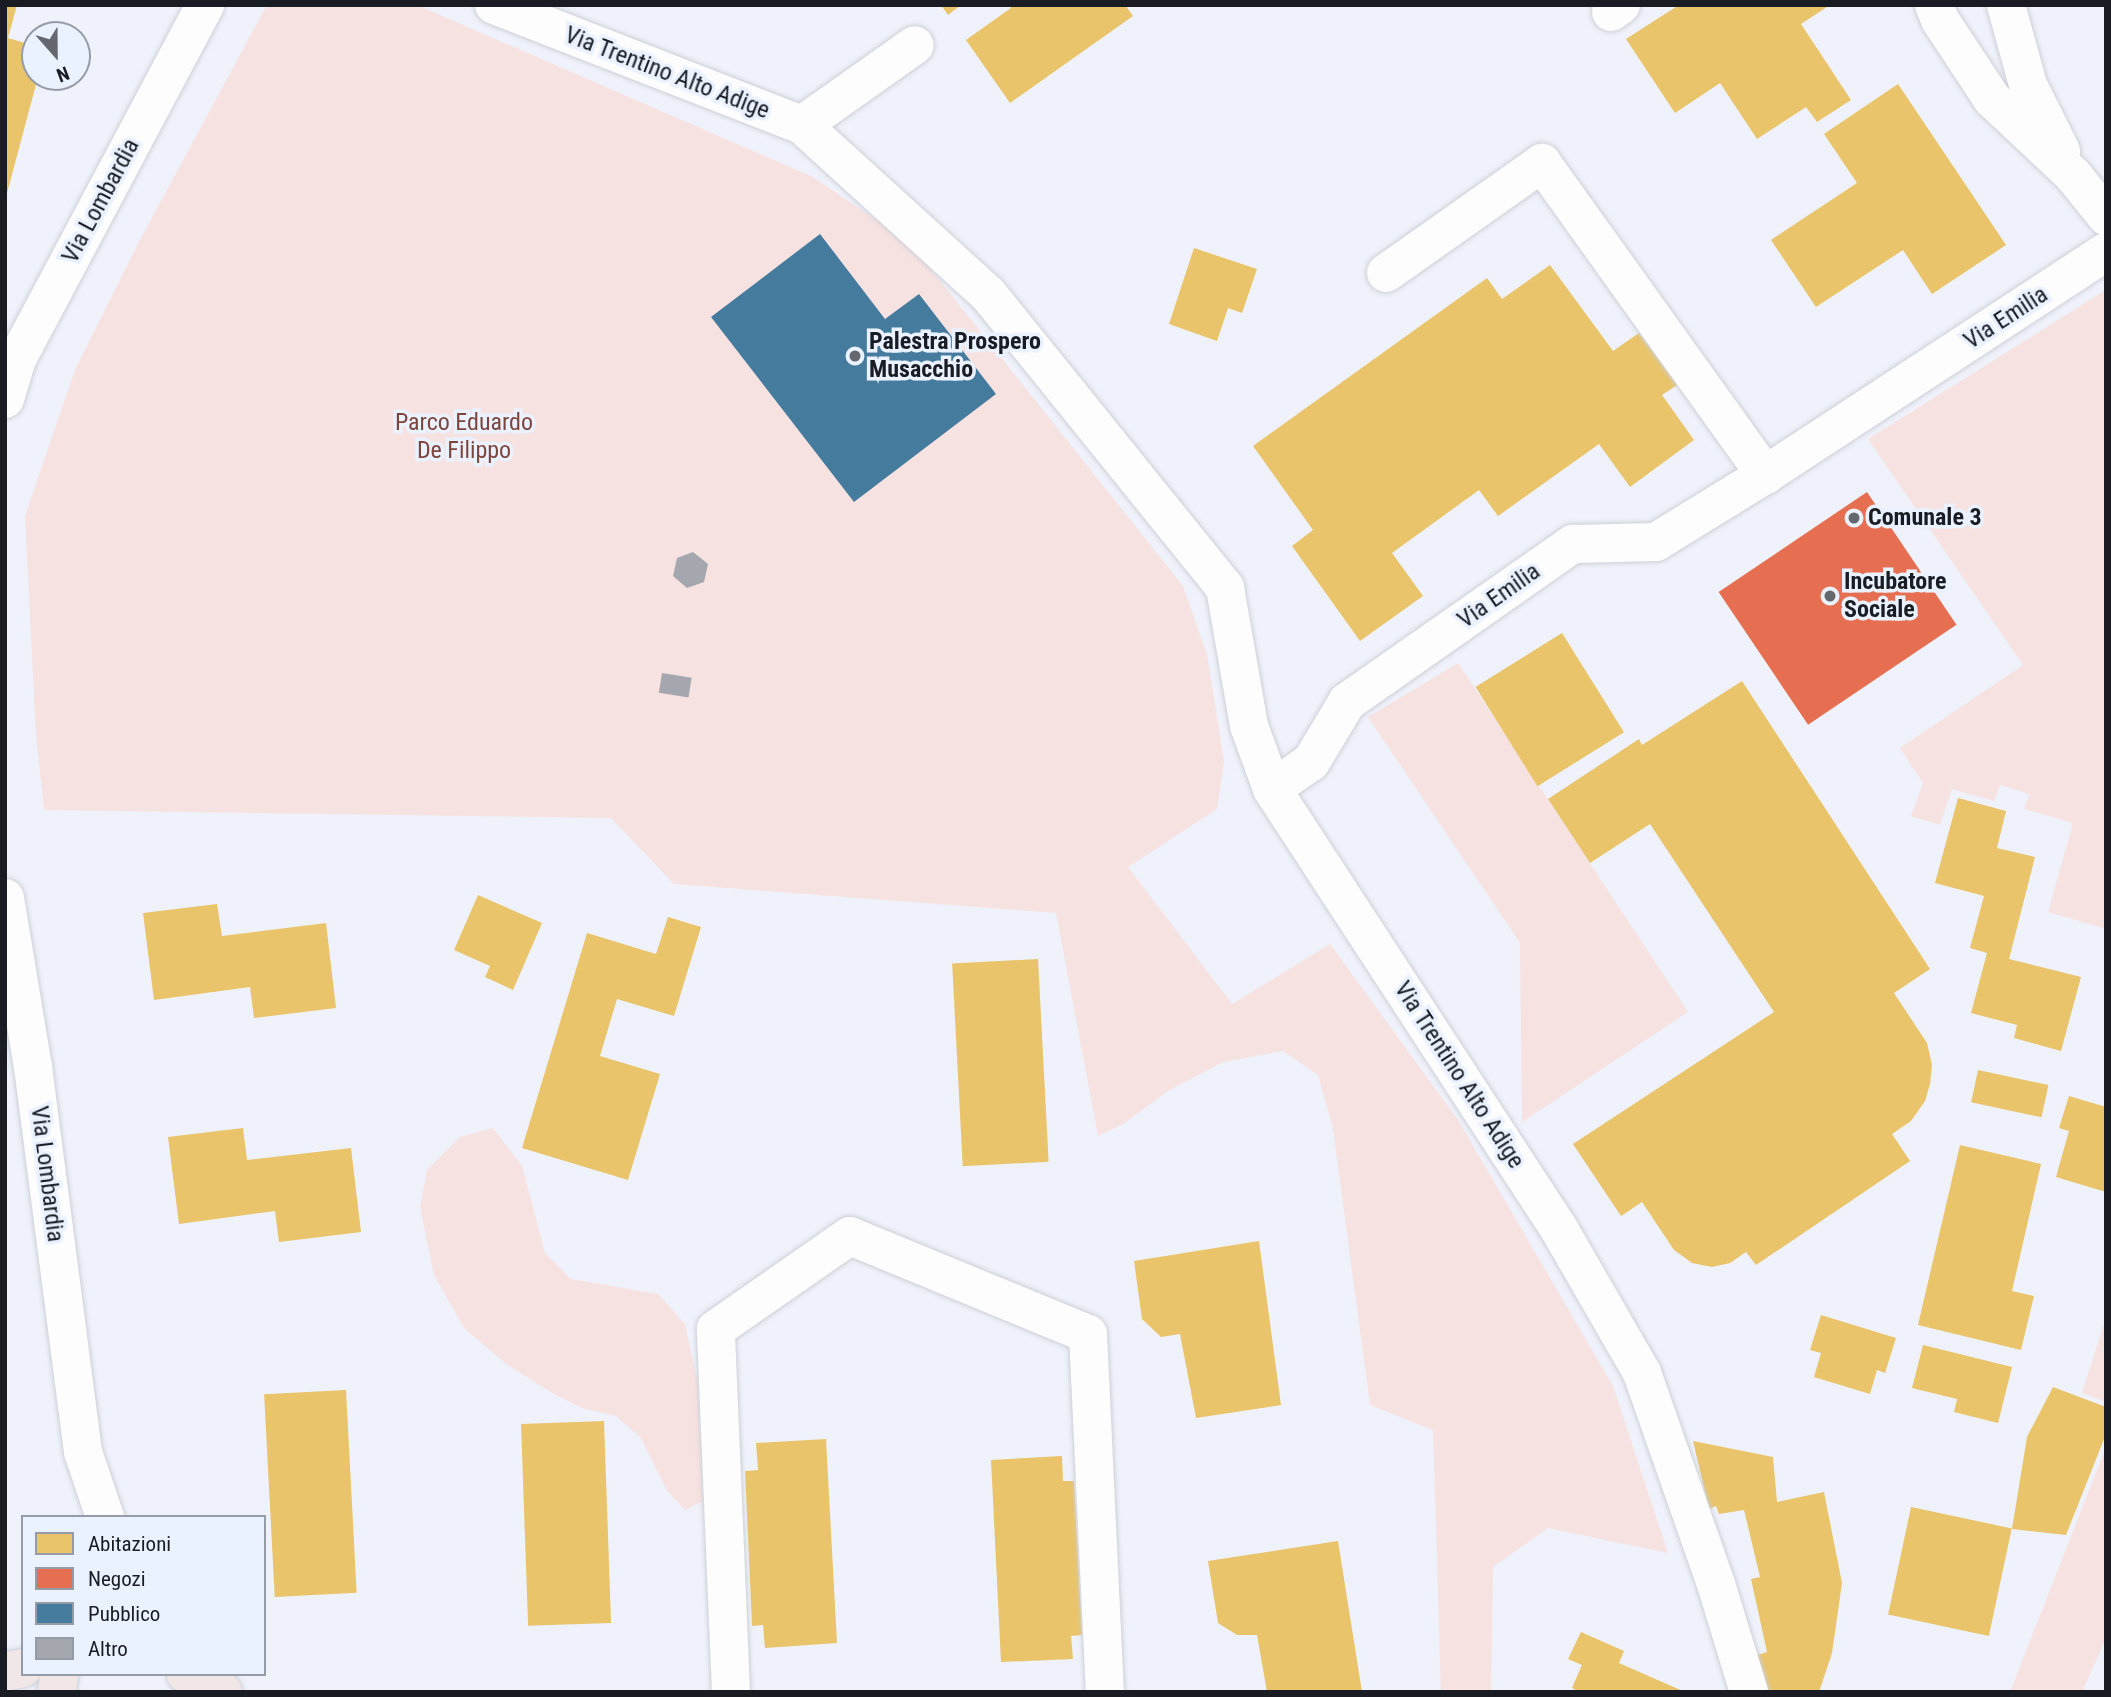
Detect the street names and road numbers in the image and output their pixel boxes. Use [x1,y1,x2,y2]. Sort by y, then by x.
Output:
street label: Via Trentino Alto Adige [560,21,774,125]
street label: Via Lombardia [56,134,146,268]
street label: Via Emilia [1959,280,2053,356]
street label: Via Emilia [1452,557,1546,635]
street label: Via Trentino Alto Adige [1388,976,1530,1174]
street label: Via Lombardia [24,1104,70,1244]

